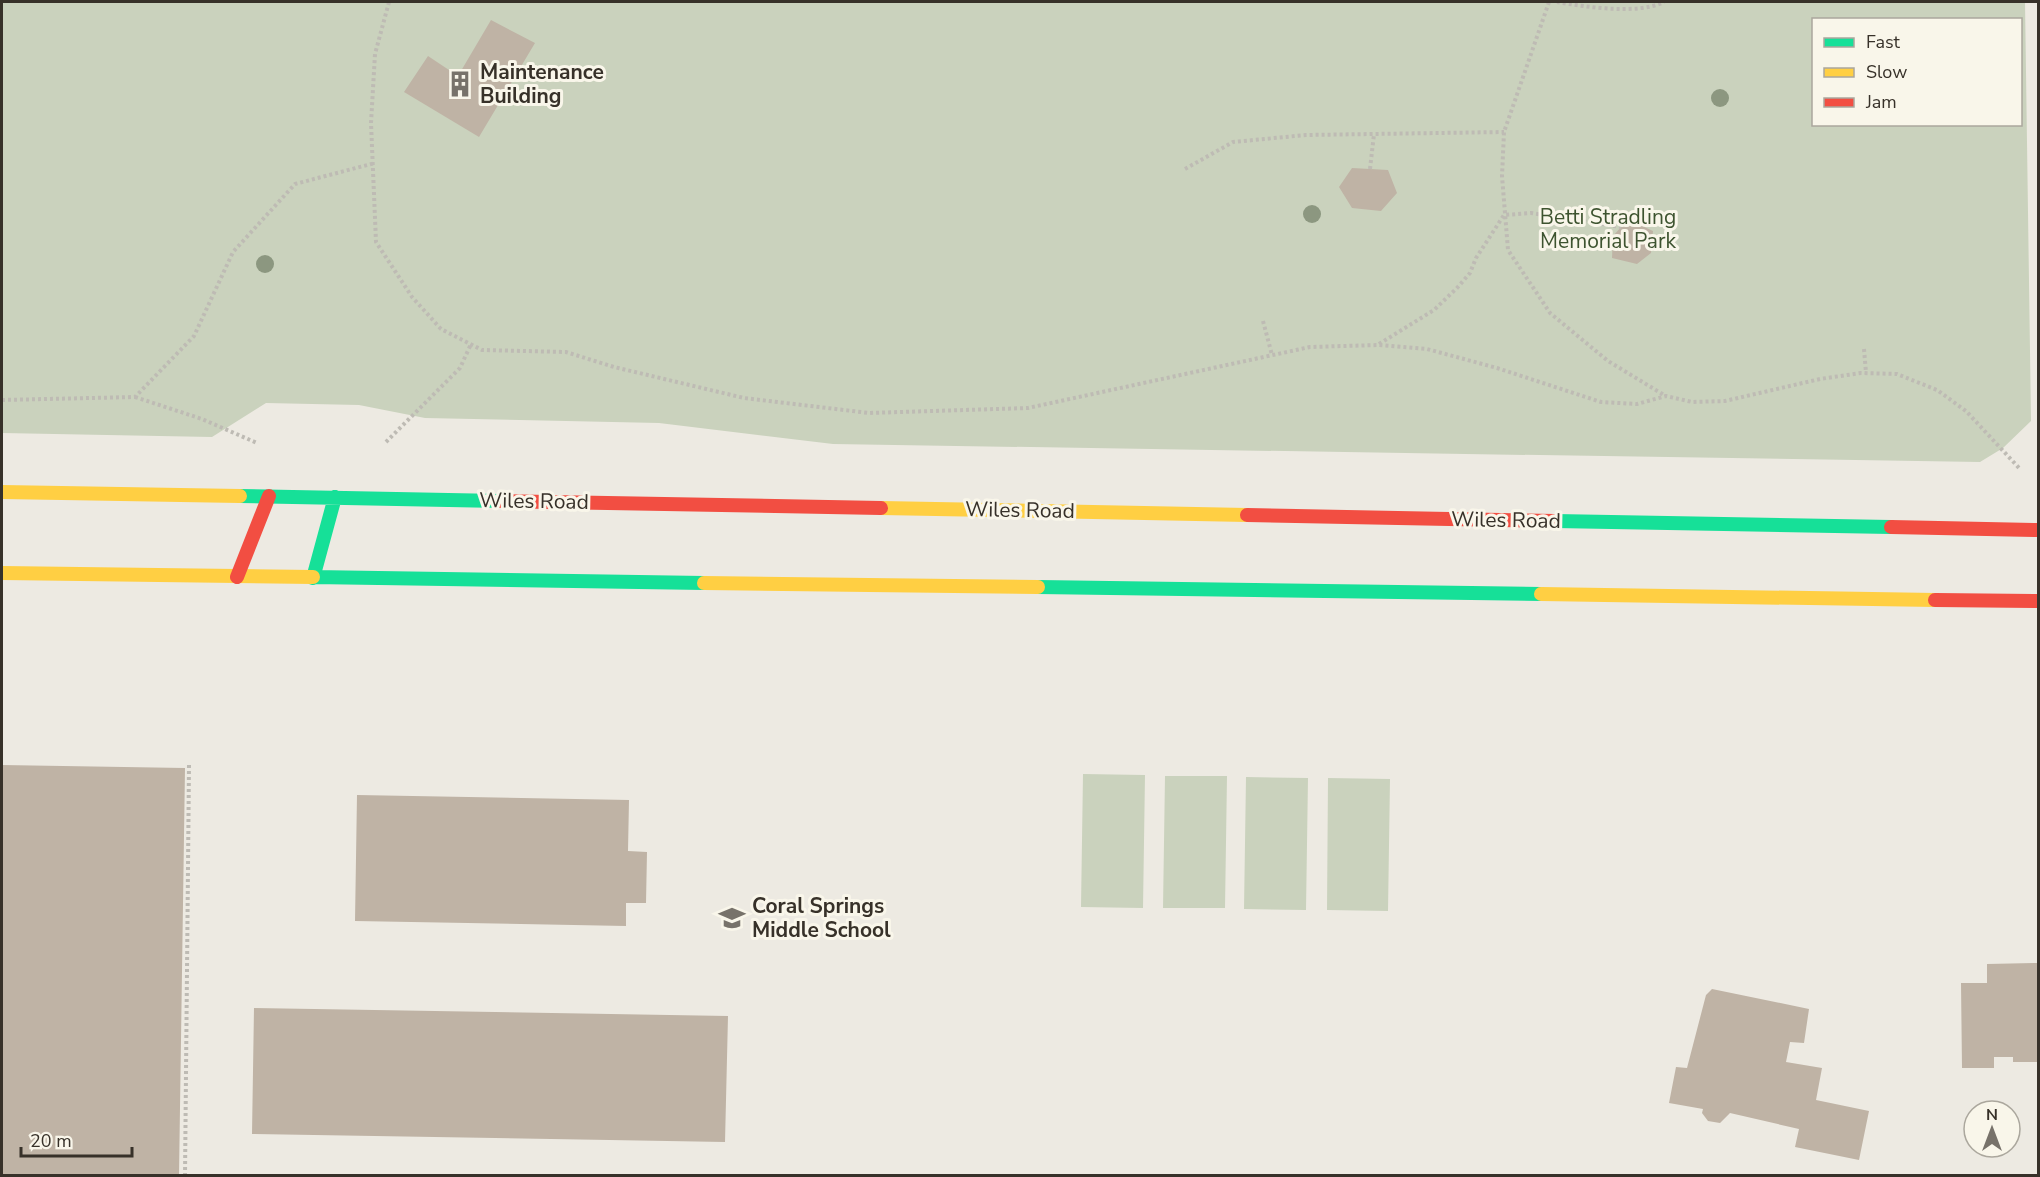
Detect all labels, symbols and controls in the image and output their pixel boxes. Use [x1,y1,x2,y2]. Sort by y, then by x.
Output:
legend [1812,18,2022,126]
text: Fast [1866,30,1901,54]
place label: Maintenance Building [480,58,604,110]
text: Slow [1866,60,1907,84]
building icon: Maintenance Building [445,69,475,99]
text: Jam [1865,90,1897,114]
park label: Betti Stradling Memorial Park [1540,203,1676,255]
street label: Wiles Road [479,486,589,516]
street label: Wiles Road [965,495,1075,525]
street label: Wiles Road [1451,505,1561,535]
place label: Coral Springs Middle School [752,892,891,944]
school or university icon: Coral Springs Middle School [717,903,747,933]
north arrow [1962,1099,2022,1159]
text: N [1986,1104,1998,1126]
scale bar [21,1120,132,1158]
text: 20 m [30,1129,72,1153]

